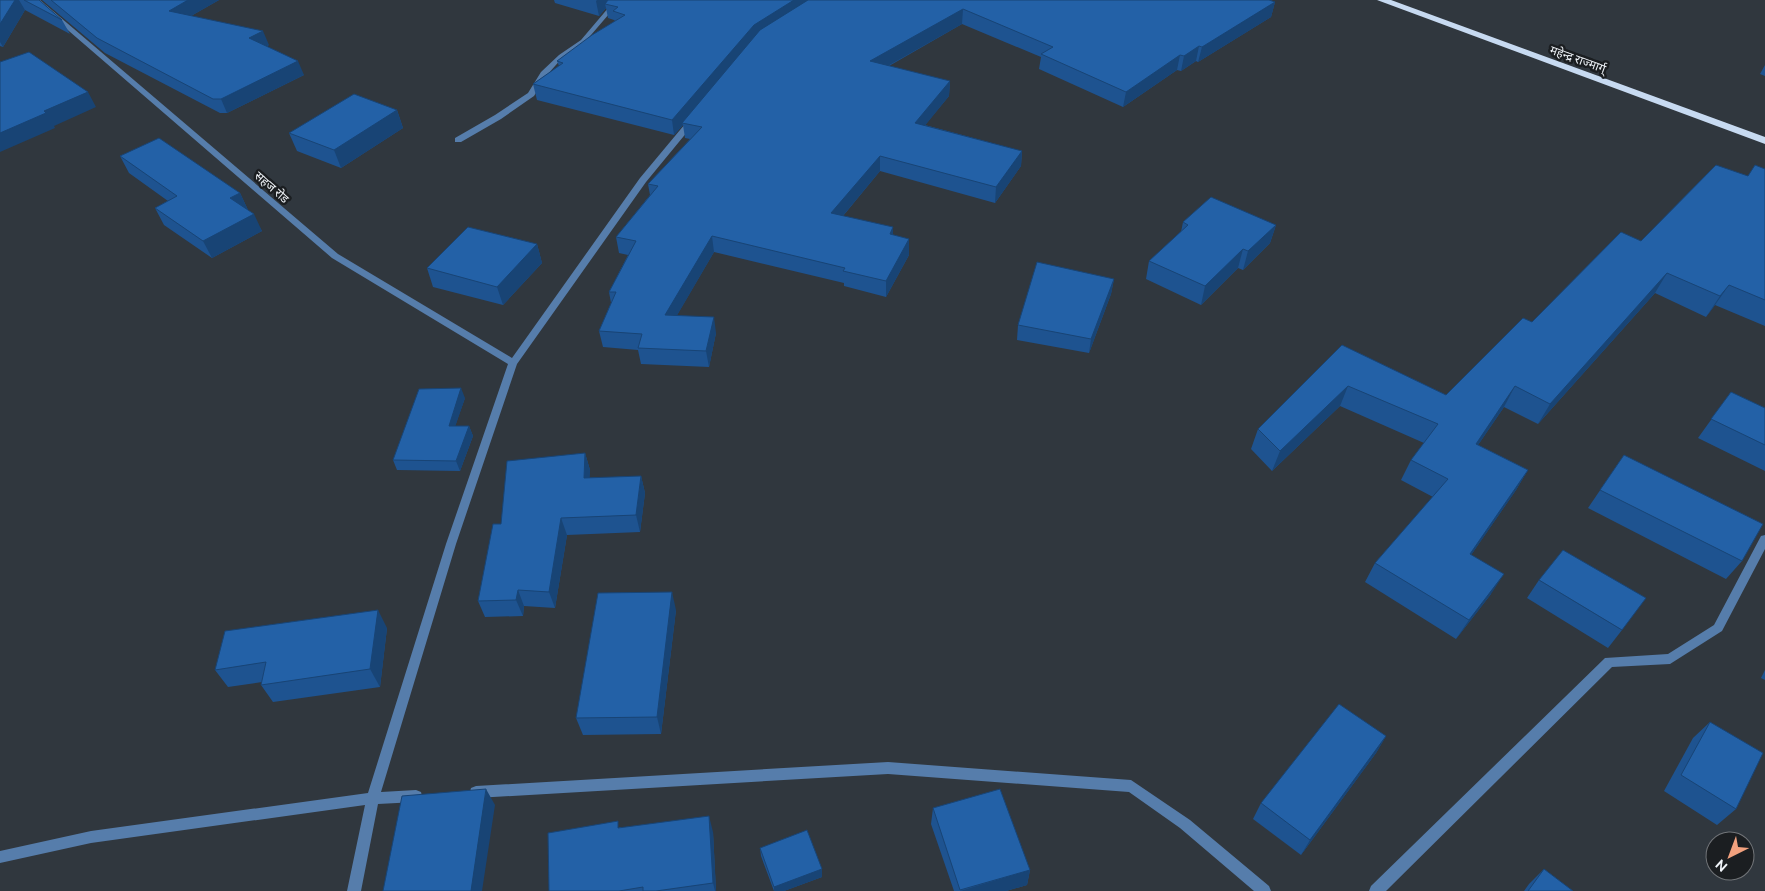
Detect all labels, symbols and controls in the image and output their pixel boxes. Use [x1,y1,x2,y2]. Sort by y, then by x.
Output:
street label: महेन्द्र राज्मार्ग् [1548,42,1610,77]
street label: सहज रोड [252,168,293,206]
north arrow [1705,831,1755,881]
text: N [1712,856,1731,875]

